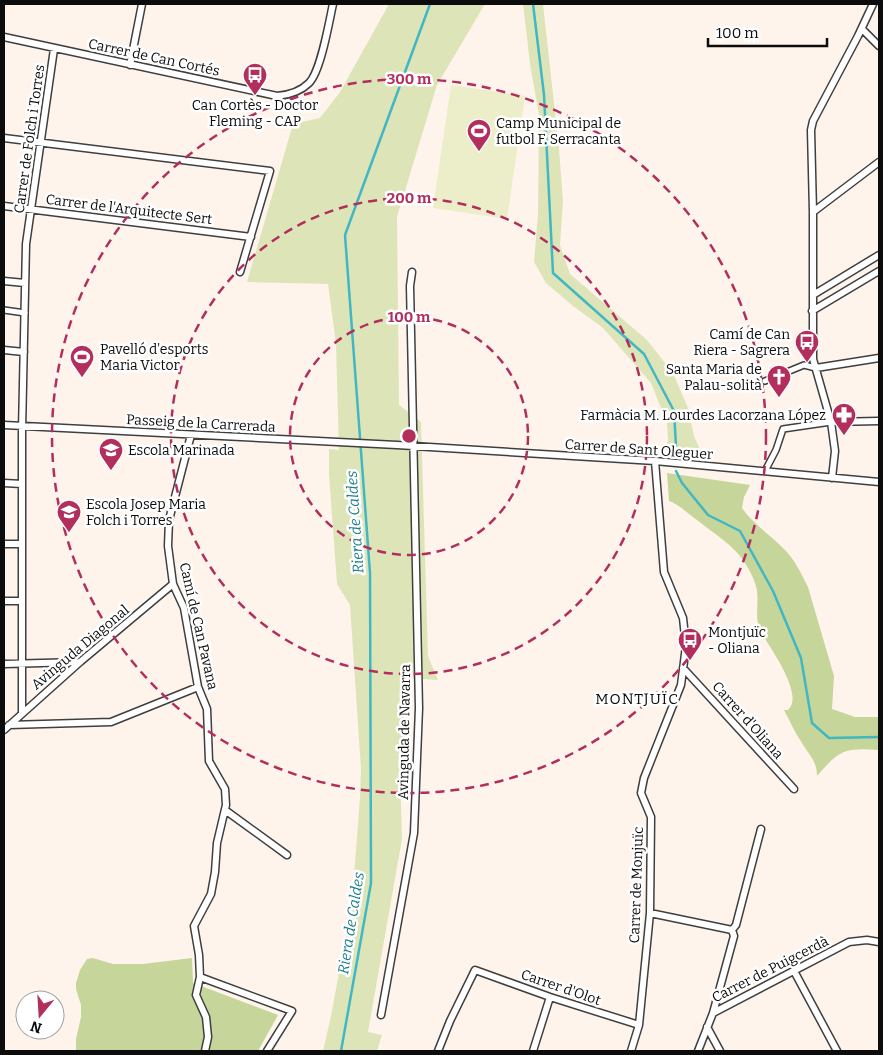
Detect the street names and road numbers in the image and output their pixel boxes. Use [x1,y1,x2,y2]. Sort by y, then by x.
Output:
street label: Carrer de Can Cortés [87,35,221,80]
street label: Carrer de Folch i Torres [11,64,48,215]
street label: Carrer de l'Arquitecte Sert [45,191,213,228]
street label: Passeig de la Carrerada [126,411,276,436]
street label: Carrer de Sant Oleguer [564,436,714,463]
street label: Camí de Can Pavana [176,561,222,692]
street label: Avinguda Diagonal [28,602,133,693]
street label: Avinguda de Navarra [395,664,414,800]
street label: Carrer d'Oliana [708,678,787,763]
street label: Carrer de Monjuïc [626,826,647,944]
street label: Carrer de Puigcerdà [709,933,832,1006]
street label: Carrer d'Olot [519,966,603,1009]

